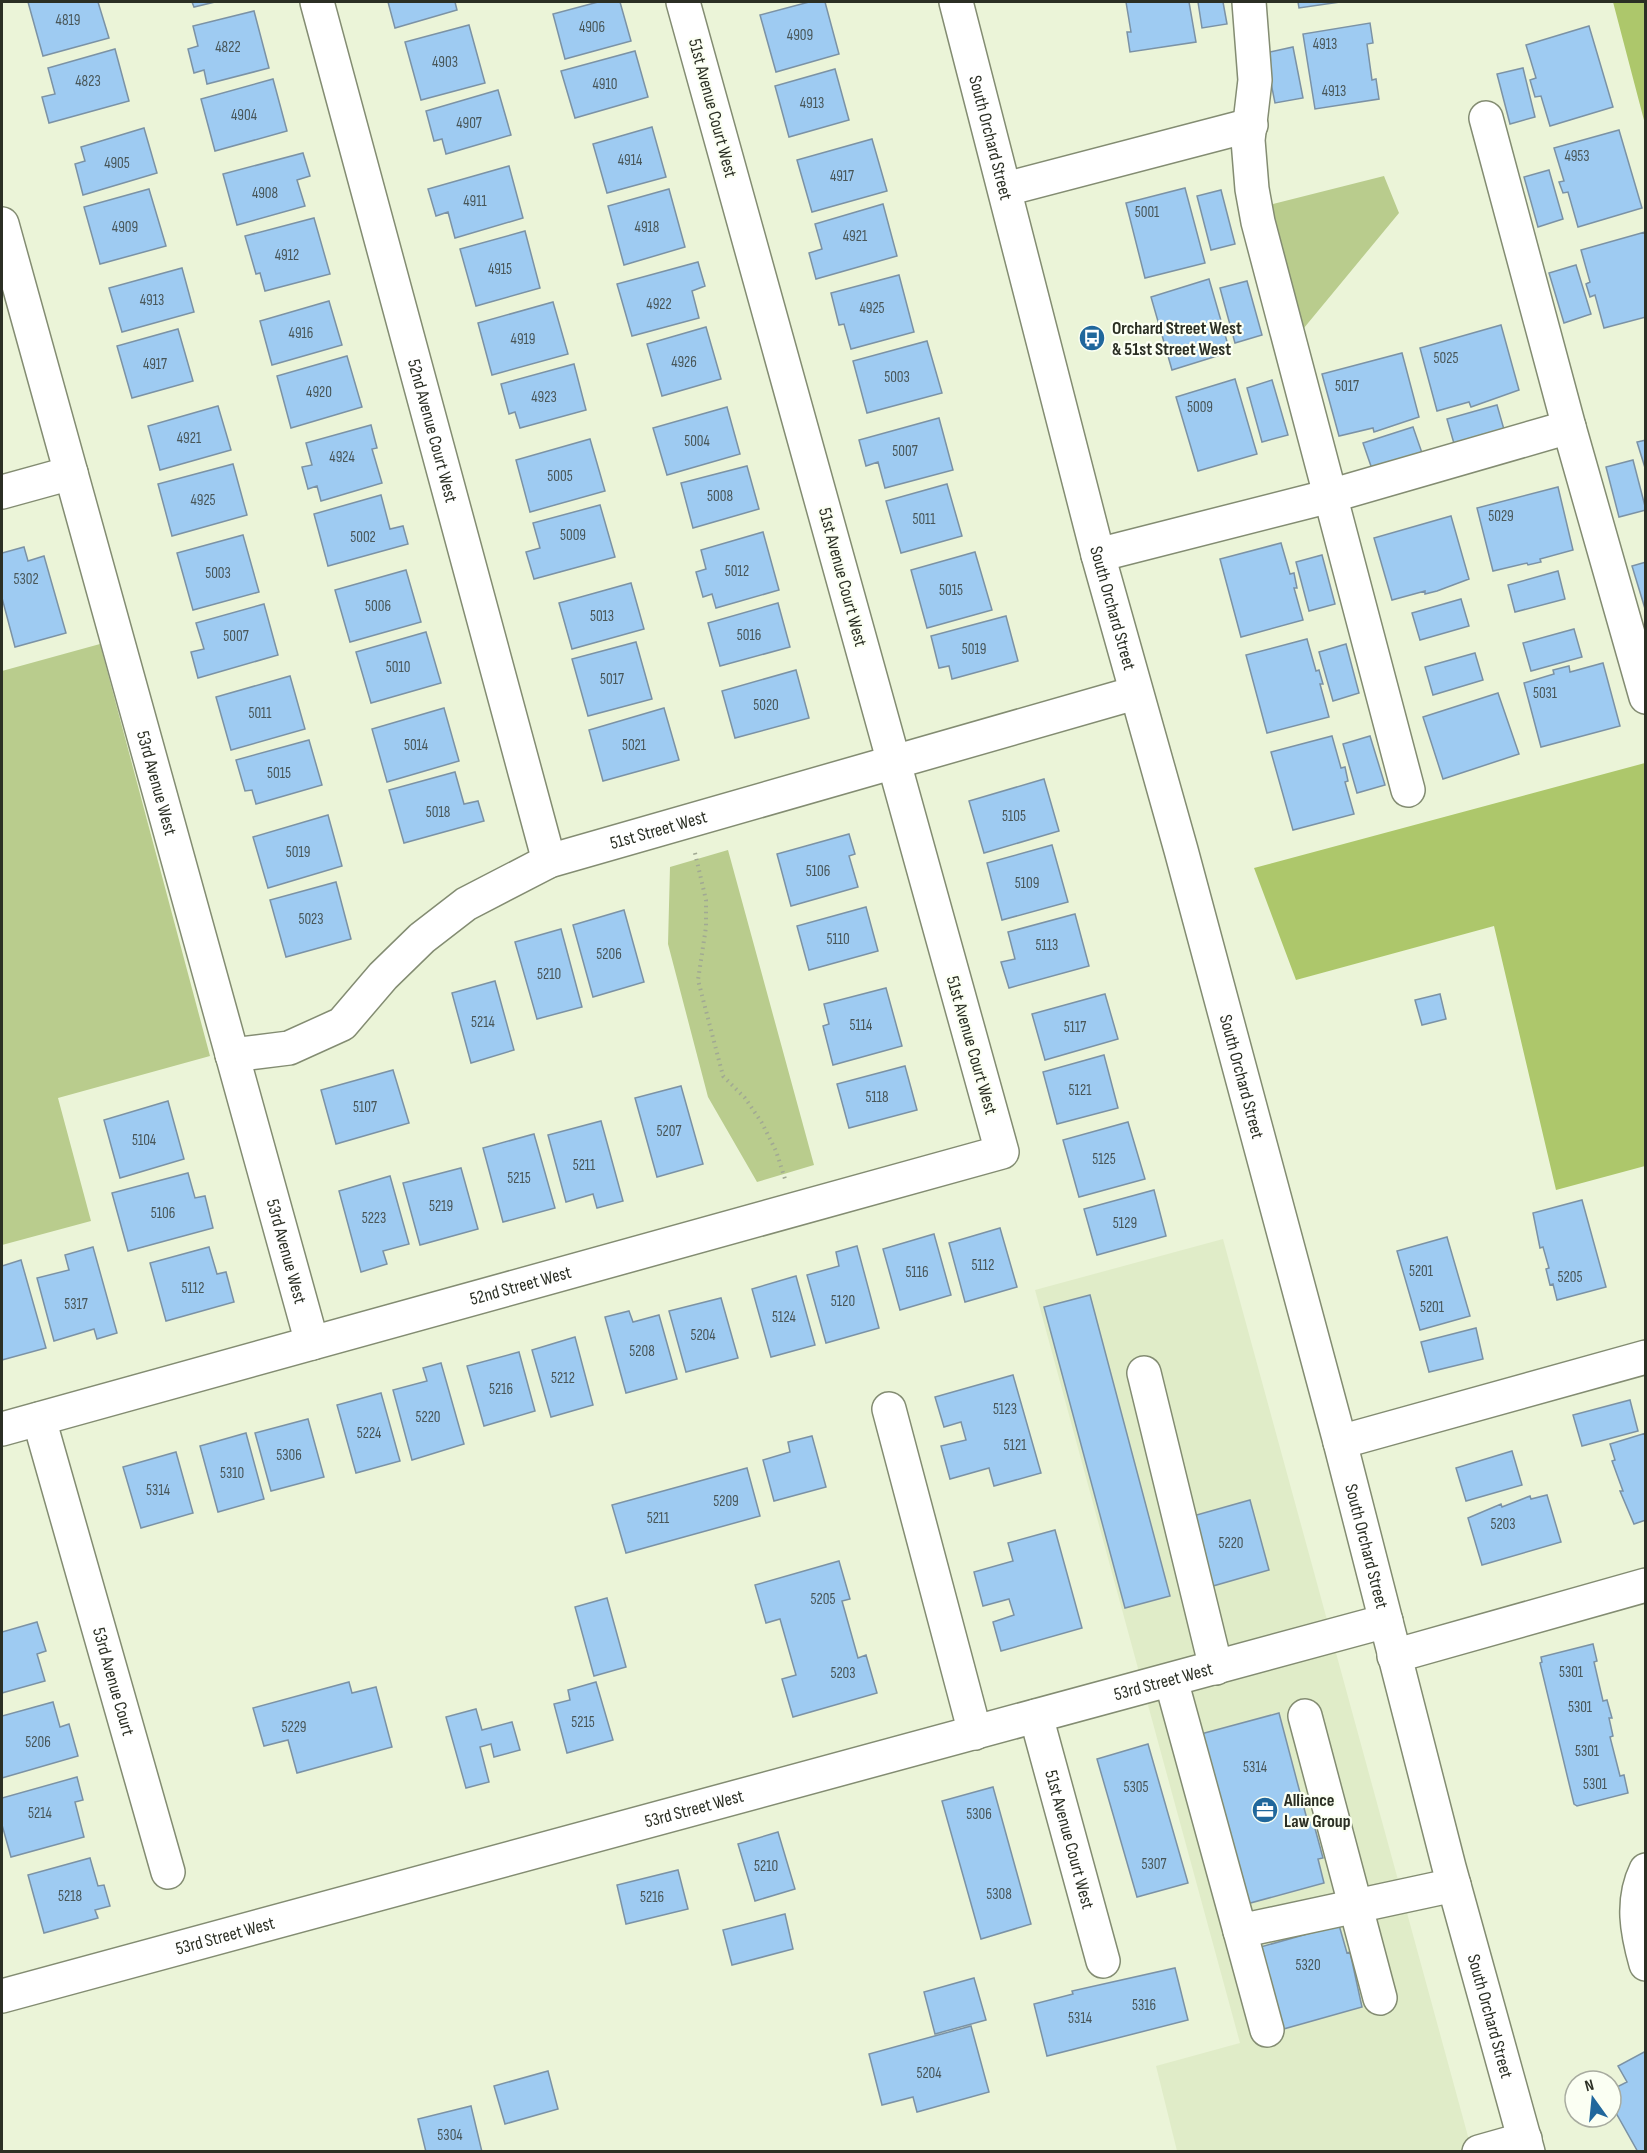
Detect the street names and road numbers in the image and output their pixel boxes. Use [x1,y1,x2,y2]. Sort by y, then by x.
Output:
street label: 51st Avenue Court West [684,36,741,180]
street label: South Orchard Street [964,73,1017,203]
street label: 52nd Avenue Court West [403,357,462,505]
street label: 51st Avenue Court West [814,505,871,649]
street label: South Orchard Street [1085,544,1140,673]
street label: 53rd Avenue West [132,728,181,838]
street label: 51st Street West [608,806,710,854]
street label: 51st Avenue Court West [942,973,1001,1117]
street label: South Orchard Street [1215,1012,1268,1142]
street label: 53rd Avenue West [262,1197,311,1307]
street label: 52nd Street West [468,1262,574,1310]
street label: South Orchard Street [1340,1482,1392,1611]
street label: 53rd Avenue Court [88,1625,139,1739]
street label: 53rd Street West [1111,1658,1216,1705]
street label: 51st Avenue Court West [1040,1768,1098,1912]
street label: 53rd Street West [642,1785,746,1832]
street label: 53rd Street West [173,1913,277,1959]
street label: South Orchard Street [1463,1952,1517,2081]

